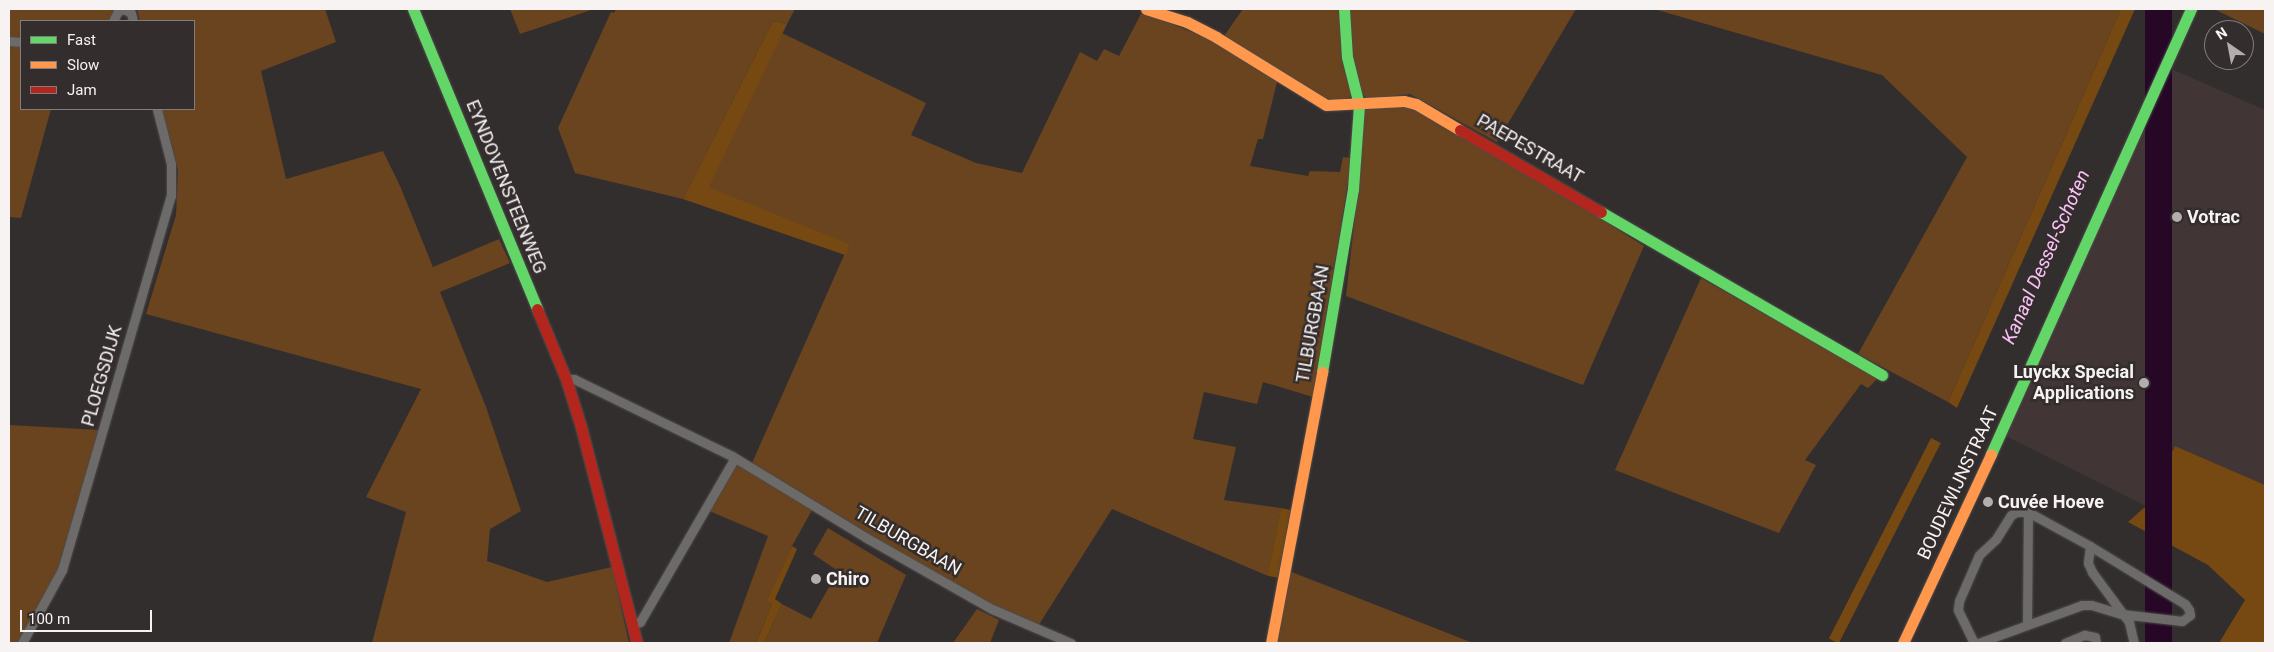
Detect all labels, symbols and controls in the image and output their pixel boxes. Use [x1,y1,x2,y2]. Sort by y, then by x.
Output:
legend [20,20,195,110]
north arrow [2204,20,2254,70]
text: N [2213,24,2230,43]
text: Fast [67,31,96,49]
text: Slow [67,56,99,74]
text: Jam [67,81,97,99]
street label: EYNDOVENSTEENWEG [461,97,551,277]
street label: PAEPESTRAAT [1473,110,1587,188]
water label: Kanaal Dessel-Schoten [1997,166,2095,348]
place label: Votrac [2187,206,2240,228]
marker: Votrac [2171,211,2183,223]
street label: TILBURGBAAN [1292,263,1334,385]
street label: PLOEGSDIJK [77,323,127,429]
place label: Luyckx Special Applications [2013,362,2134,404]
marker: Luyckx Special Applications [2138,377,2150,389]
street label: BOUDEWIJNSTRAAT [1913,403,2003,563]
place label: Cuvée Hoeve [1998,491,2104,513]
marker: Cuvée Hoeve [1982,496,1994,508]
street label: TILBURGBAAN [851,502,965,580]
place label: Chiro [826,568,869,590]
marker: Chiro [810,573,822,585]
scale bar [22,600,155,632]
text: 100 m [28,610,70,628]

